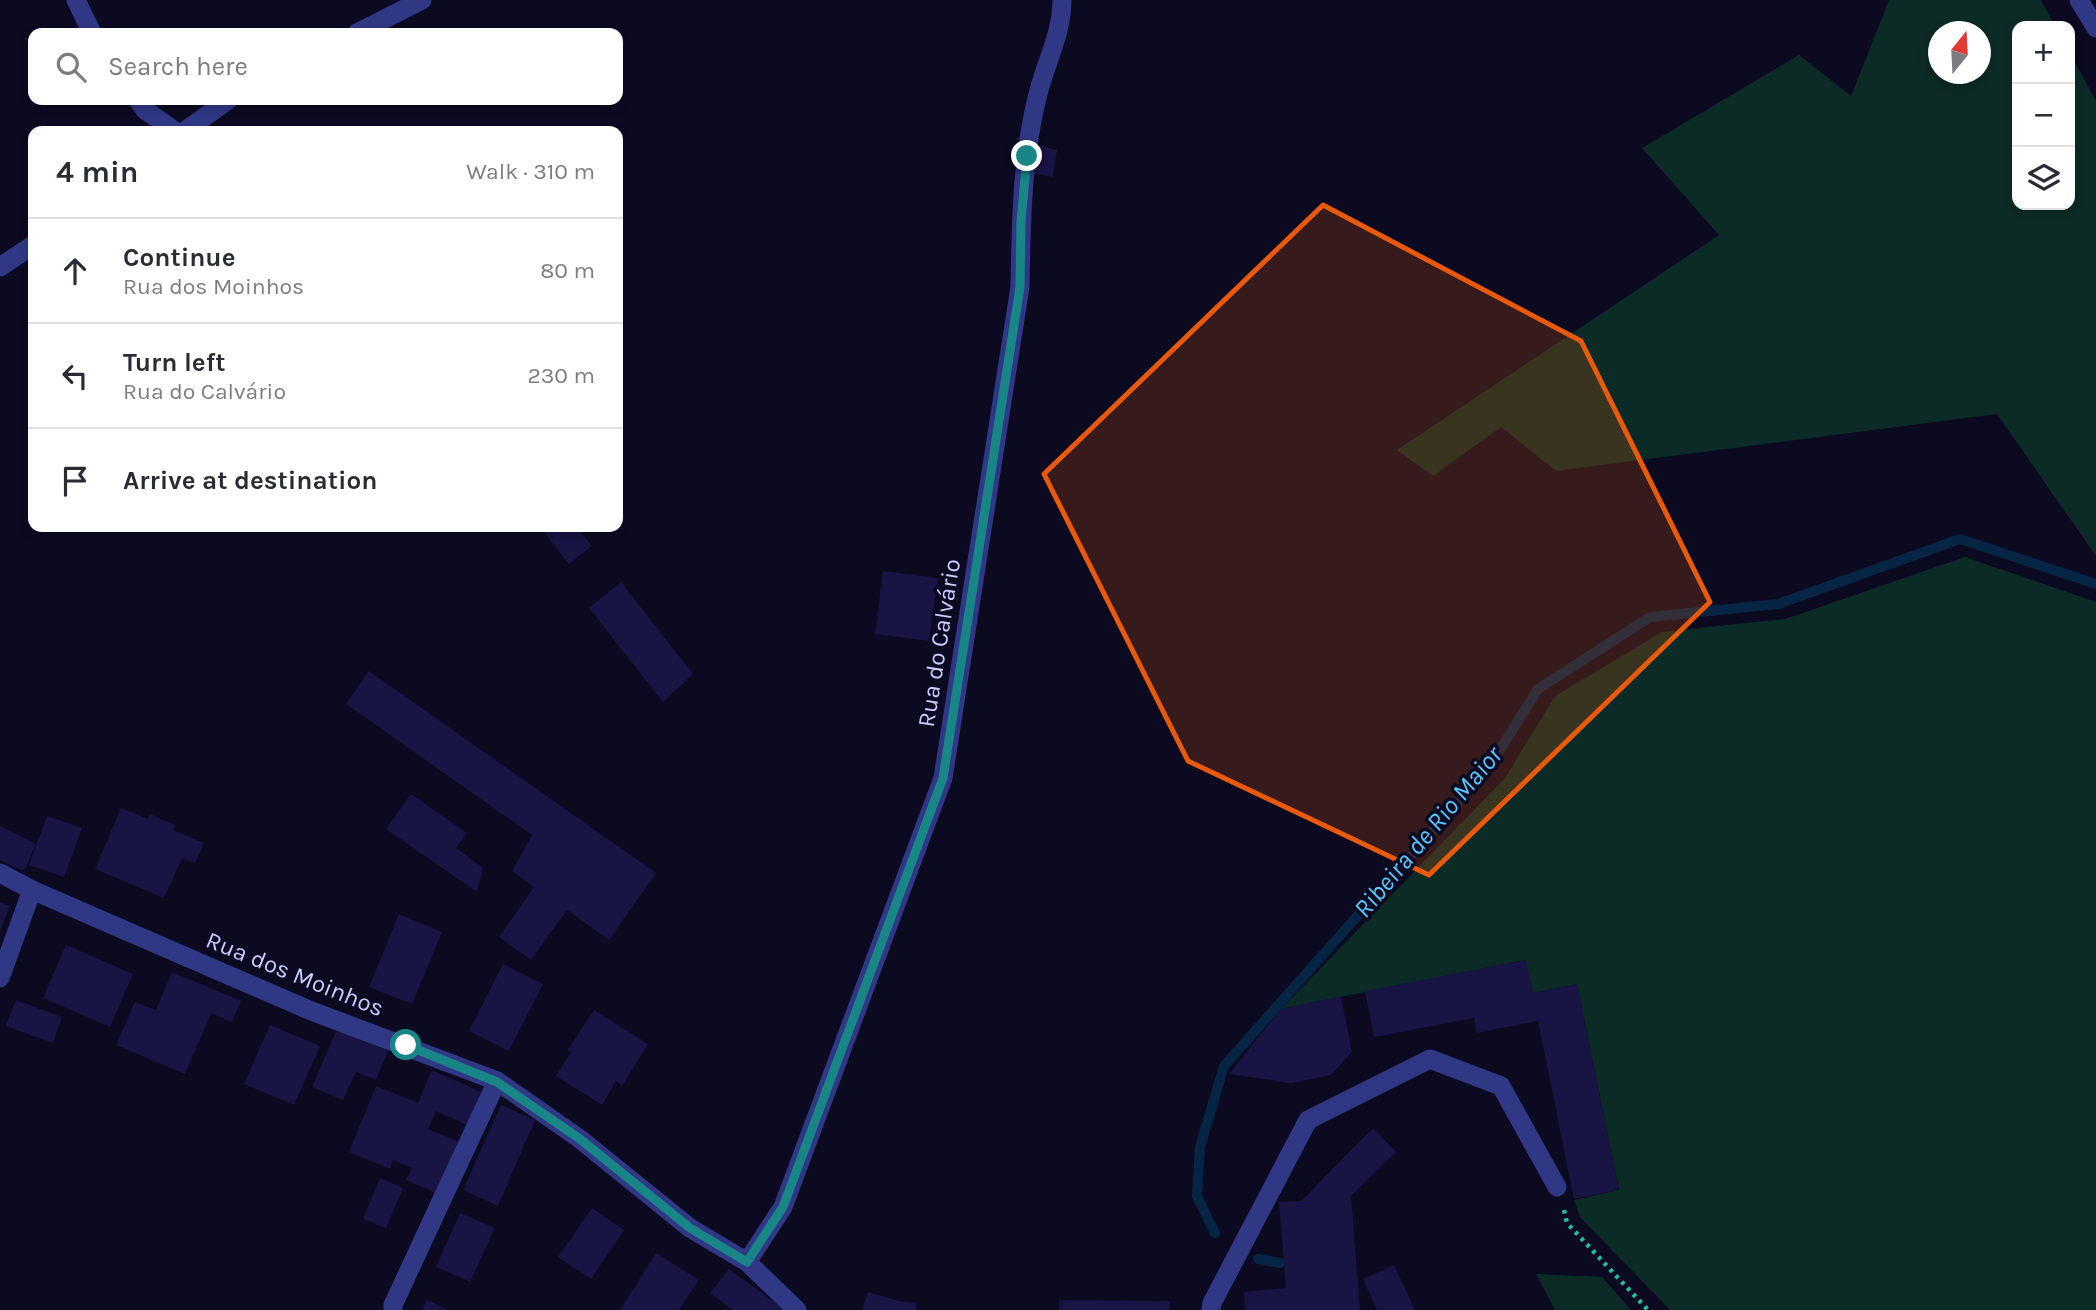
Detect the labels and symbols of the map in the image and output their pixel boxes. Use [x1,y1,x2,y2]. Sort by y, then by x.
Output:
north arrow [1928,21,1991,84]
route end [1011,140,1042,171]
street label: Rua do Calvário [912,557,966,729]
water label: Ribeira de Rio Maior [1347,739,1509,924]
street label: Rua dos Moinhos [202,926,388,1022]
route start [390,1029,421,1060]

